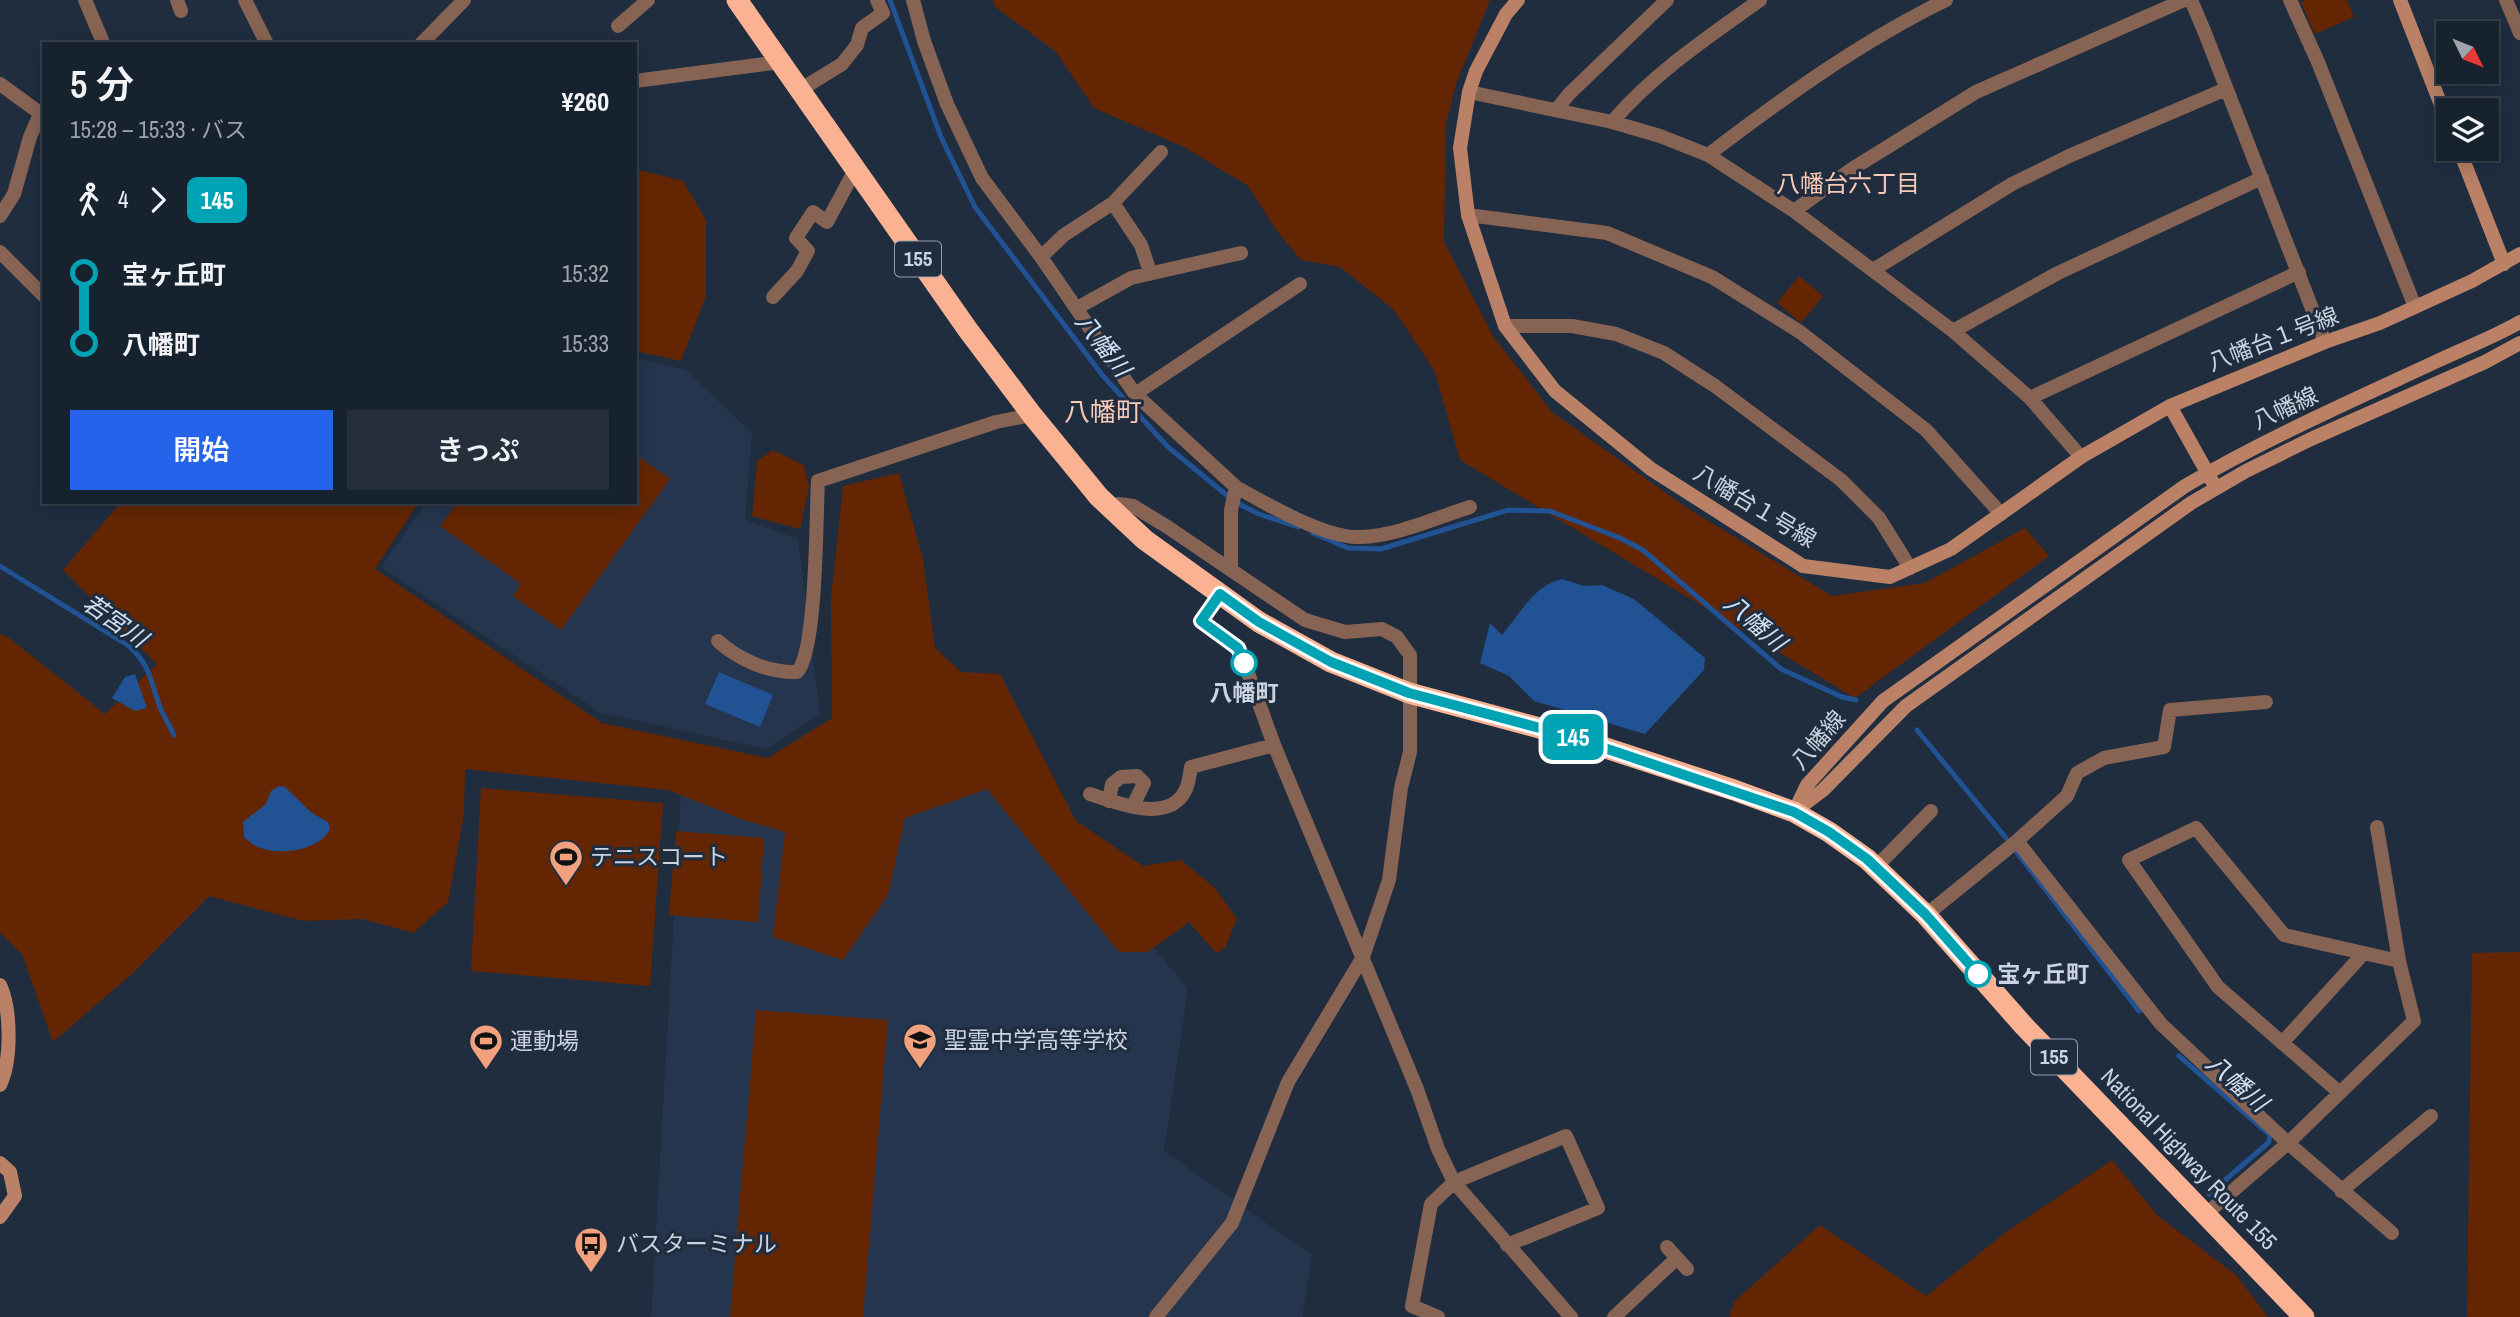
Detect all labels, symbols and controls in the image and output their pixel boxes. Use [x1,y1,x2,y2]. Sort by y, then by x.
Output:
north arrow [2436,21,2499,84]
map controls [2436,21,2499,161]
text: 5 分 [70,59,134,110]
text: ¥260 [562,84,609,119]
button: layers [2436,98,2499,161]
text: 15:28 – 15:33 · バス [70,114,247,145]
district label: 八幡台六丁目 [1776,167,1920,199]
icon: walk [70,181,108,219]
icon: forward [139,181,177,219]
text: 4 [118,184,129,215]
text: 145 [201,184,233,216]
road number: 155 [895,242,941,276]
text: 宝ヶ丘町 [122,257,226,292]
text: 15:32 [562,258,609,289]
street label: 八幡台１号線 [2203,299,2343,378]
water label: 八幡川 [1069,306,1140,385]
text: 八幡町 [122,327,200,362]
text: 15:33 [562,328,609,359]
street label: 八幡線 [2247,379,2323,436]
district label: 八幡町 [1064,394,1142,429]
button: 開始 [70,410,333,490]
button: きっぷ [347,410,609,490]
street label: 八幡台１号線 [1688,457,1822,554]
water label: 若宮川 [77,586,157,656]
water label: 八幡川 [1718,587,1796,660]
marker: 八幡町 [1231,650,1257,676]
place label: 八幡町 [1210,677,1279,708]
street label: 八幡線 [1783,703,1852,776]
line badge: 145 [1533,714,1613,760]
text: 145 [1557,721,1589,753]
sports icon: テニスコート [547,838,585,887]
place label: テニスコート [590,841,728,872]
place label: 宝ヶ丘町 [1997,958,2089,989]
marker: 宝ヶ丘町 [1965,961,1991,987]
school or university icon: 聖霊中学高等学校 [901,1021,939,1070]
sports icon: 運動場 [467,1022,505,1071]
place label: 聖霊中学高等学校 [944,1024,1128,1055]
place label: 運動場 [510,1025,579,1056]
road number: 155 [2031,1040,2077,1074]
water label: 八幡川 [2200,1047,2278,1120]
street label: National Highway Route 155 [2094,1061,2284,1256]
bus stop icon: バスターミナル [572,1225,610,1274]
place label: バスターミナル [616,1228,777,1259]

